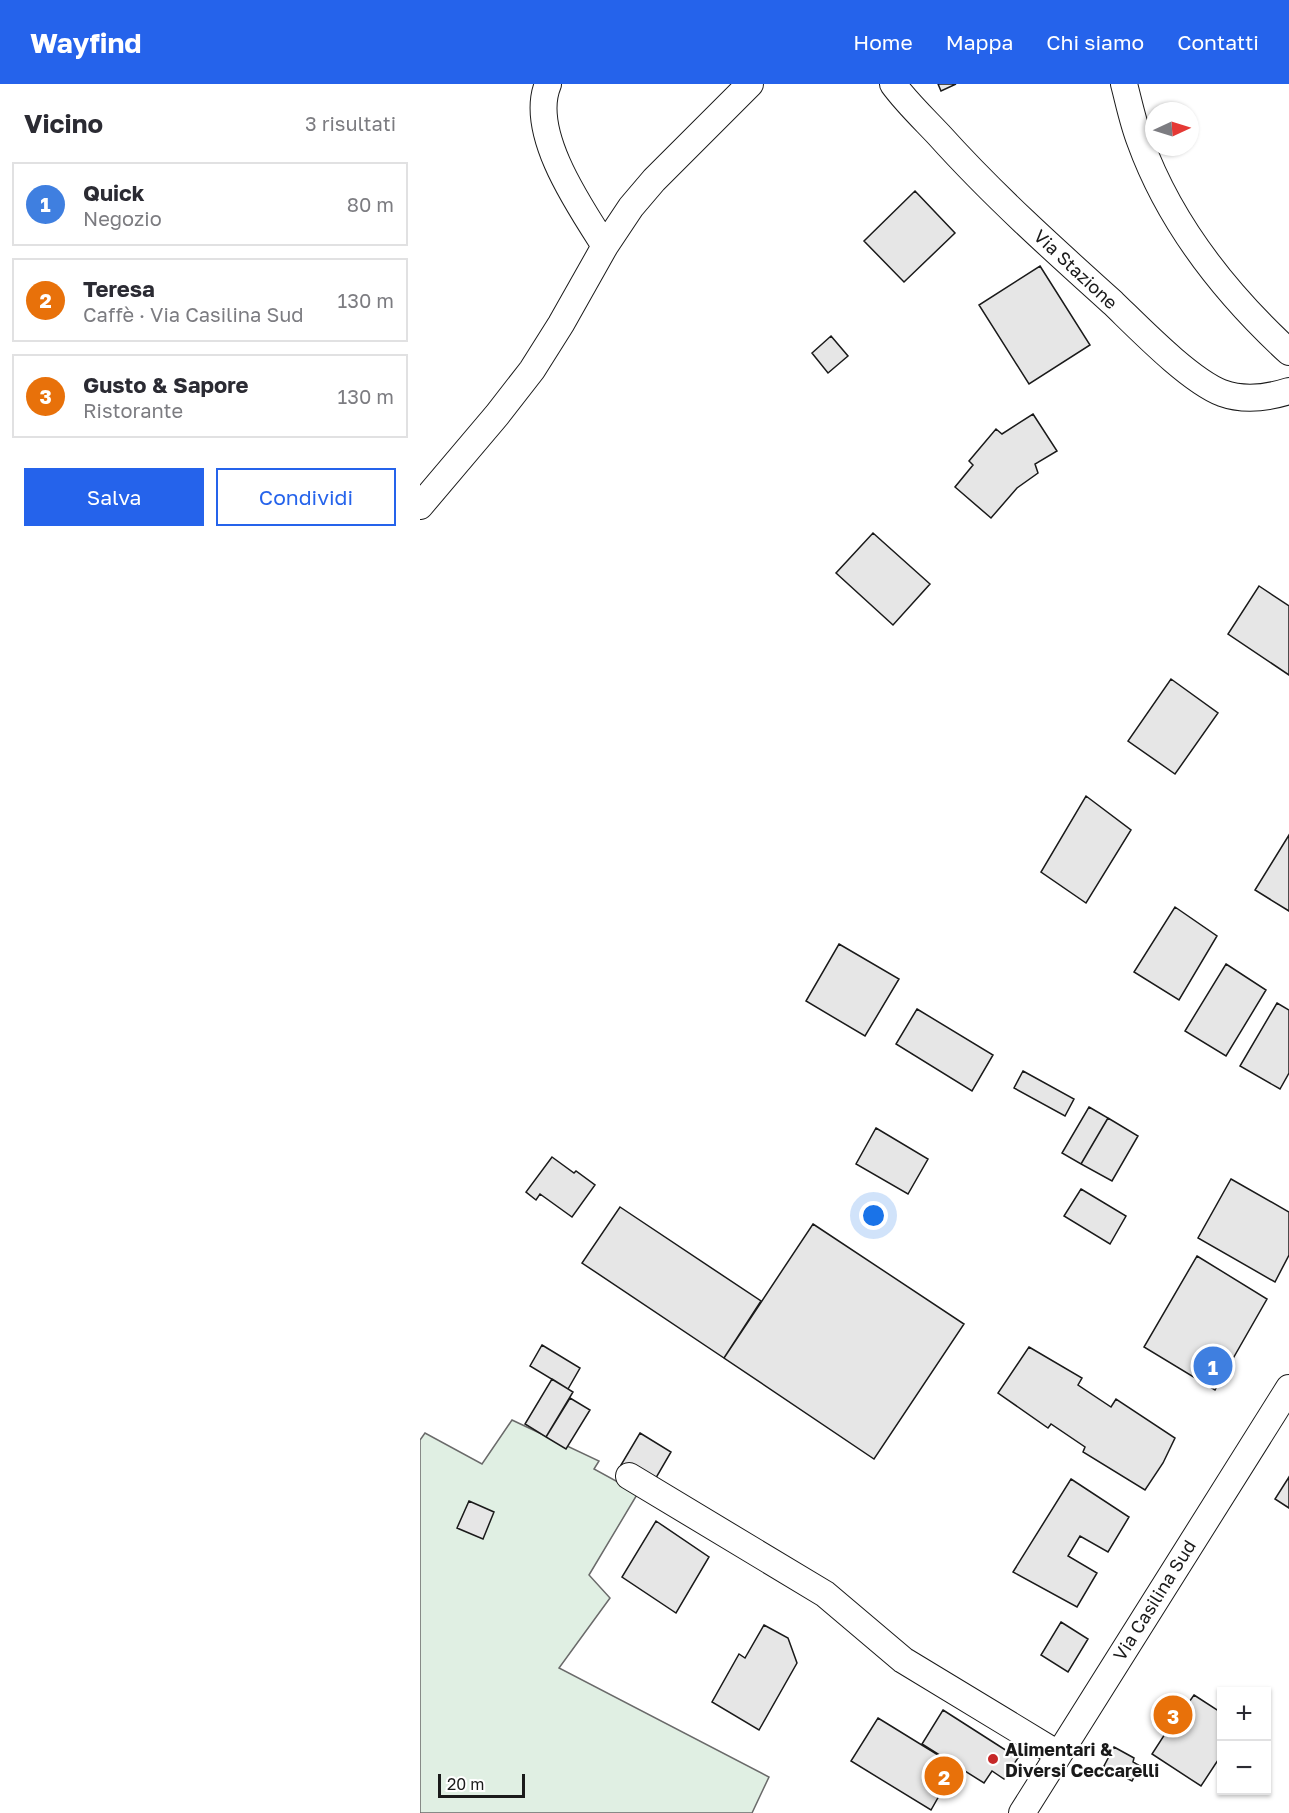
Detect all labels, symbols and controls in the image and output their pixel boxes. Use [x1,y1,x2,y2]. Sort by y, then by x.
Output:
text: Wayfind [30,26,142,59]
text: Home [853,29,913,55]
text: Mappa [946,29,1013,55]
text: Chi siamo [1046,29,1144,55]
text: Contatti [1177,29,1259,55]
north arrow [1145,102,1199,156]
text: Vicino [24,108,103,139]
text: 3 risultati [305,111,396,135]
text: Quick [83,179,144,206]
text: 1 [40,192,51,216]
text: 80 m [347,192,394,216]
text: Negozio [83,206,162,230]
street label: Via Stazione [1030,225,1122,313]
text: Teresa [83,275,155,302]
text: 2 [39,288,52,312]
text: 130 m [338,288,394,312]
text: Caffè · Via Casilina Sud [83,302,304,326]
text: Gusto & Sapore [83,371,249,398]
text: 3 [39,384,52,408]
text: 130 m [338,384,394,408]
text: Ristorante [83,398,183,422]
button: Salva [24,468,204,526]
button: Condividi [216,468,396,526]
your location [859,1201,888,1230]
pin: 1 [1194,1344,1232,1388]
street label: Via Casilina Sud [1108,1536,1200,1664]
map controls [1217,1687,1271,1795]
button: + [1217,1687,1271,1741]
pin: 3 [1154,1692,1192,1738]
place label: Alimentari & Diversi Ceccarelli [1005,1738,1159,1781]
button: − [1217,1741,1271,1795]
marker: Alimentari & Diversi Ceccarelli [986,1752,1000,1766]
pin: 2 [924,1754,964,1798]
scale bar [438,1771,525,1798]
text: 20 m [447,1774,484,1794]

